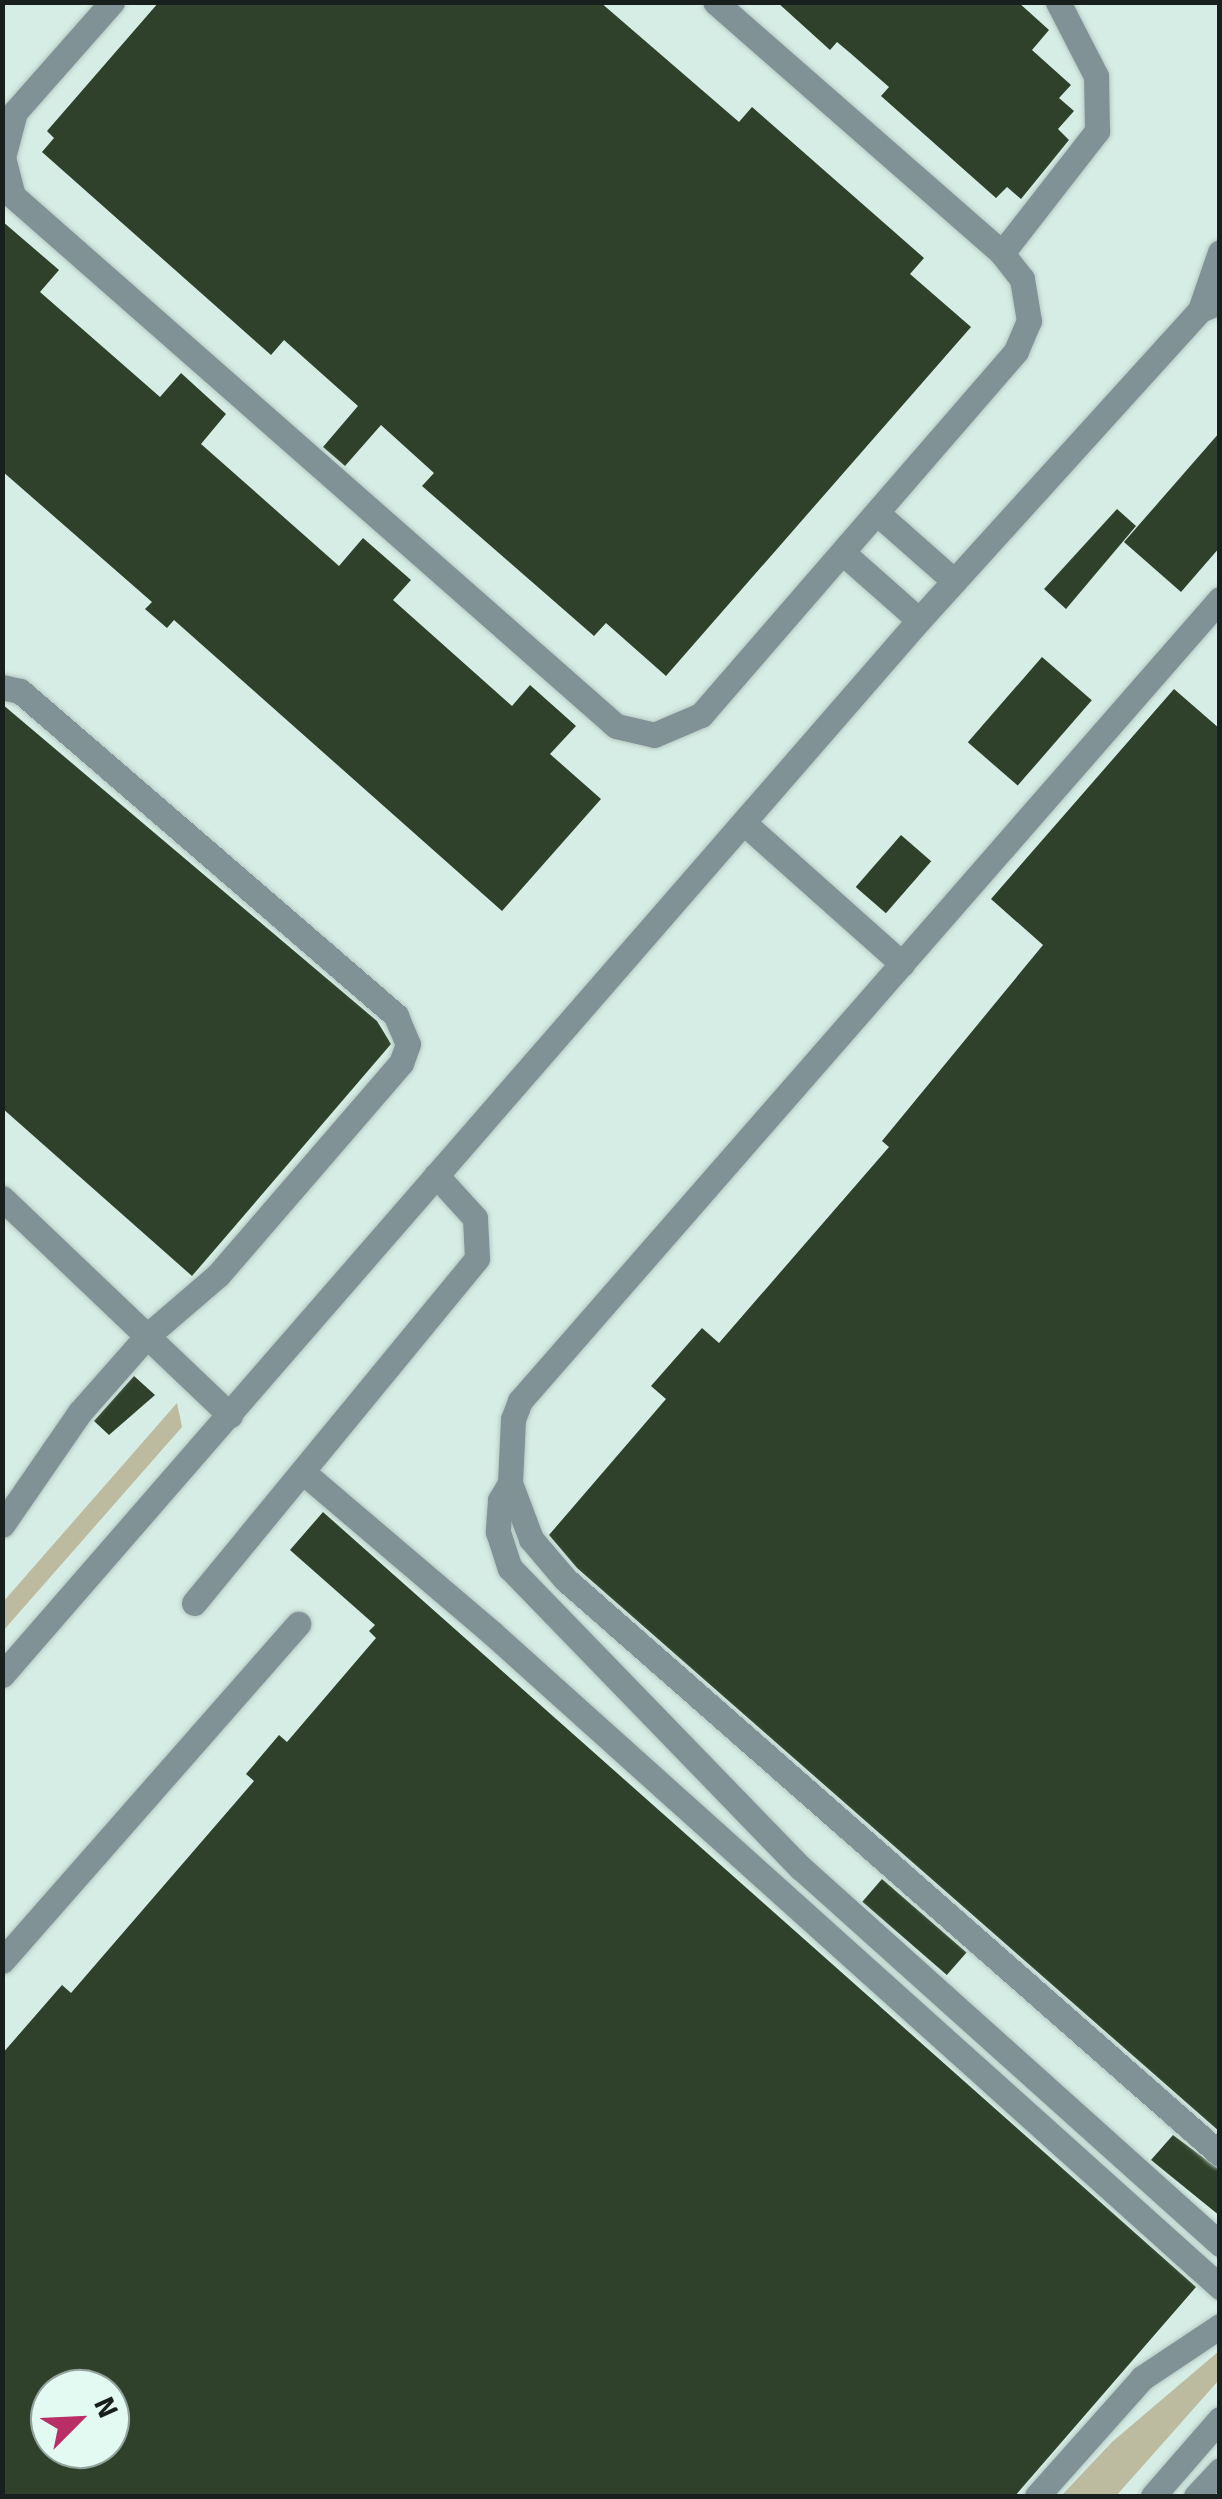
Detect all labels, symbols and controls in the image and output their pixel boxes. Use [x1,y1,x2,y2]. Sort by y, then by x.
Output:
north arrow [30,2369,130,2469]
text: N [86,2392,125,2423]

